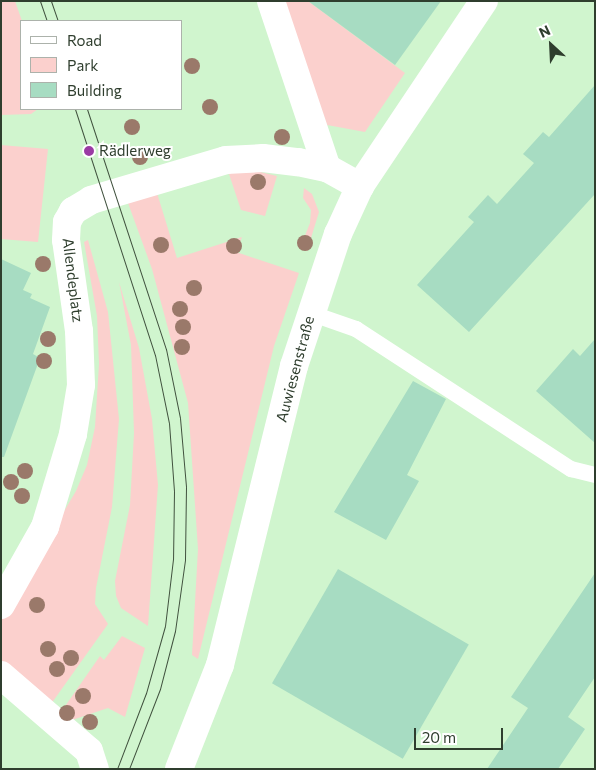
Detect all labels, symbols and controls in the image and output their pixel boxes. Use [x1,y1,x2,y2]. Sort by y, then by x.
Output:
legend [20,20,182,110]
north arrow [526,20,576,70]
text: N [536,21,553,41]
text: Road [67,31,102,49]
text: Park [67,56,98,74]
text: Building [67,81,122,99]
place label: Rädlerweg [99,142,171,160]
marker: Rädlerweg [83,145,95,157]
street label: Allendeplatz [59,237,87,323]
street label: Auwiesenstraße [272,314,318,424]
scale bar [416,718,505,750]
text: 20 m [422,728,456,746]

